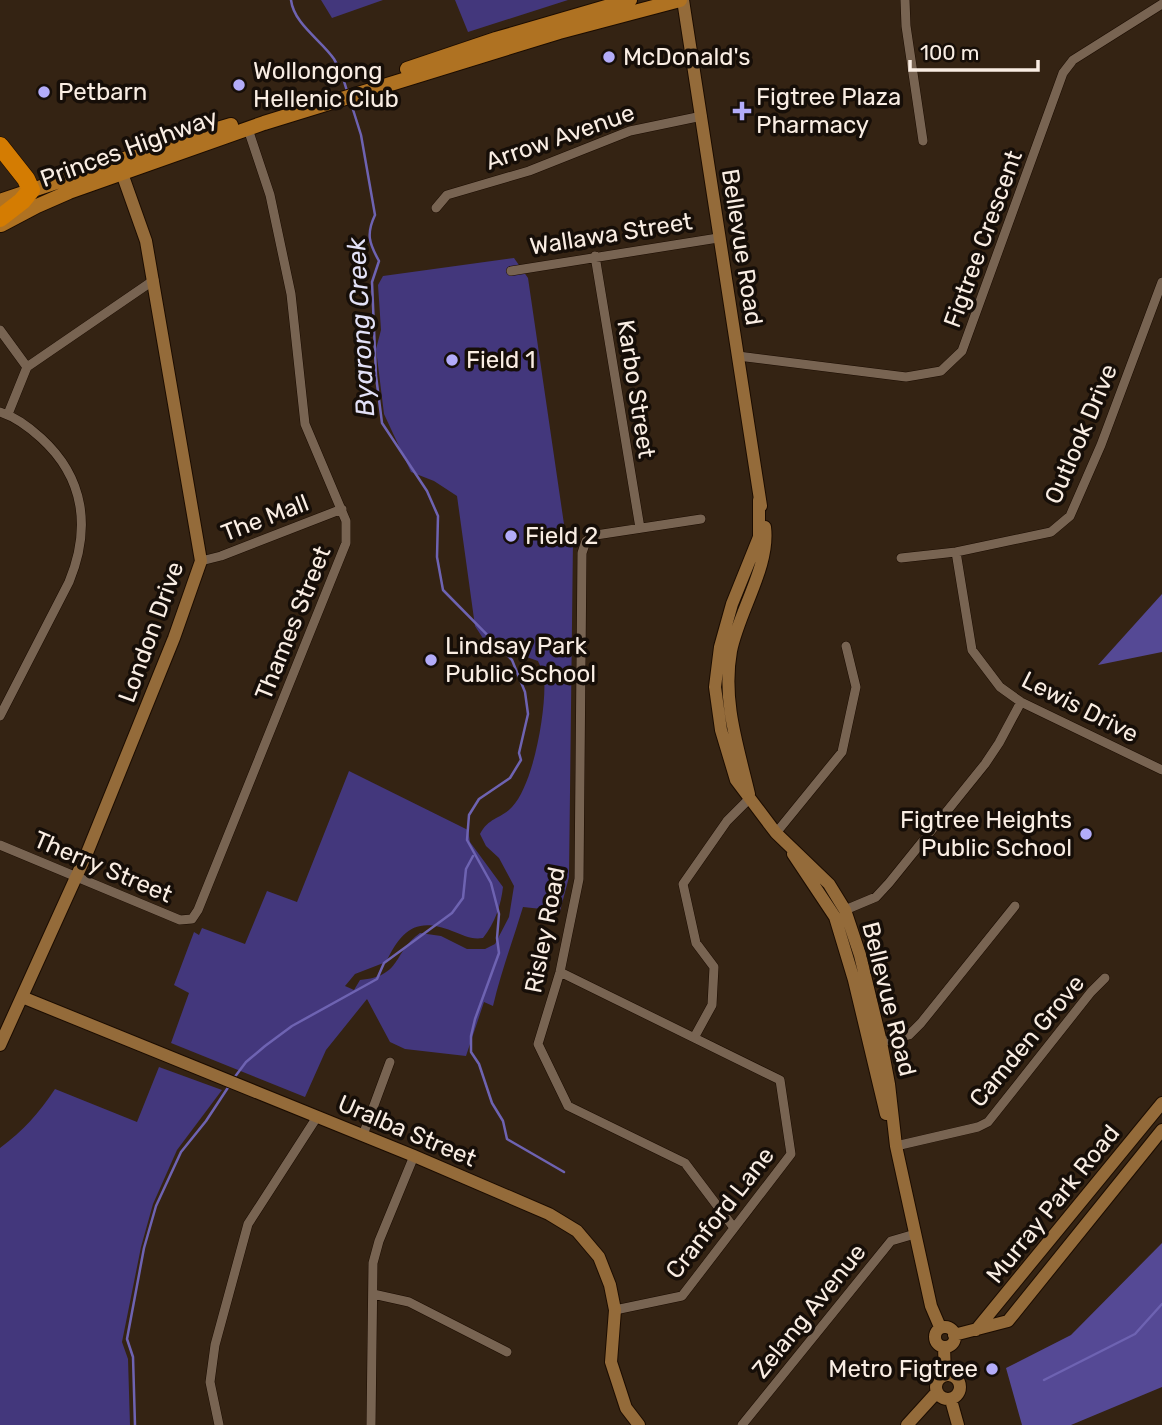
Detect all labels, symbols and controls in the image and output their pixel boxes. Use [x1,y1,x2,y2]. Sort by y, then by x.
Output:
scale bar [910,28,1038,72]
text: 100 m [920,40,979,65]
place label: McDonald's [623,43,750,71]
marker: McDonald's [601,49,617,65]
place label: Wollongong Hellenic Club [253,57,399,113]
marker: Wollongong Hellenic Club [231,77,247,93]
place label: Petbarn [58,78,147,106]
place label: Figtree Plaza Pharmacy [756,83,901,139]
marker: Petbarn [36,84,52,100]
street label: Arrow Avenue [482,98,638,176]
street label: Princes Highway [37,103,221,193]
marker: Figtree Plaza Pharmacy [734,103,750,119]
street label: Figtree Crescent [938,147,1028,331]
street label: Bellevue Road [716,167,768,327]
street label: Wallawa Street [528,207,694,261]
water label: Byarong Creek [341,236,381,417]
street label: Karbo Street [611,318,661,460]
place label: Field 1 [466,346,536,374]
marker: Field 1 [444,352,460,368]
street label: Outlook Drive [1039,360,1123,508]
street label: The Mall [217,489,313,547]
place label: Field 2 [525,522,598,550]
marker: Field 2 [503,528,519,544]
street label: Thames Street [249,542,337,704]
street label: London Drive [113,558,189,706]
place label: Lindsay Park Public School [445,632,596,688]
marker: Lindsay Park Public School [423,652,439,668]
street label: Lewis Drive [1017,666,1143,748]
place label: Figtree Heights Public School [900,806,1072,862]
street label: Therry Street [30,825,176,909]
marker: Figtree Heights Public School [1078,826,1094,842]
street label: Risley Road [519,865,571,995]
street label: Bellevue Road [856,919,922,1079]
street label: Camden Grove [964,969,1090,1113]
street label: Uralba Street [334,1089,480,1173]
street label: Murray Park Road [981,1119,1125,1289]
street label: Cranford Lane [660,1142,780,1284]
street label: Zelang Avenue [746,1238,872,1384]
place label: Metro Figtree [828,1355,978,1383]
marker: Metro Figtree [984,1361,1000,1377]

